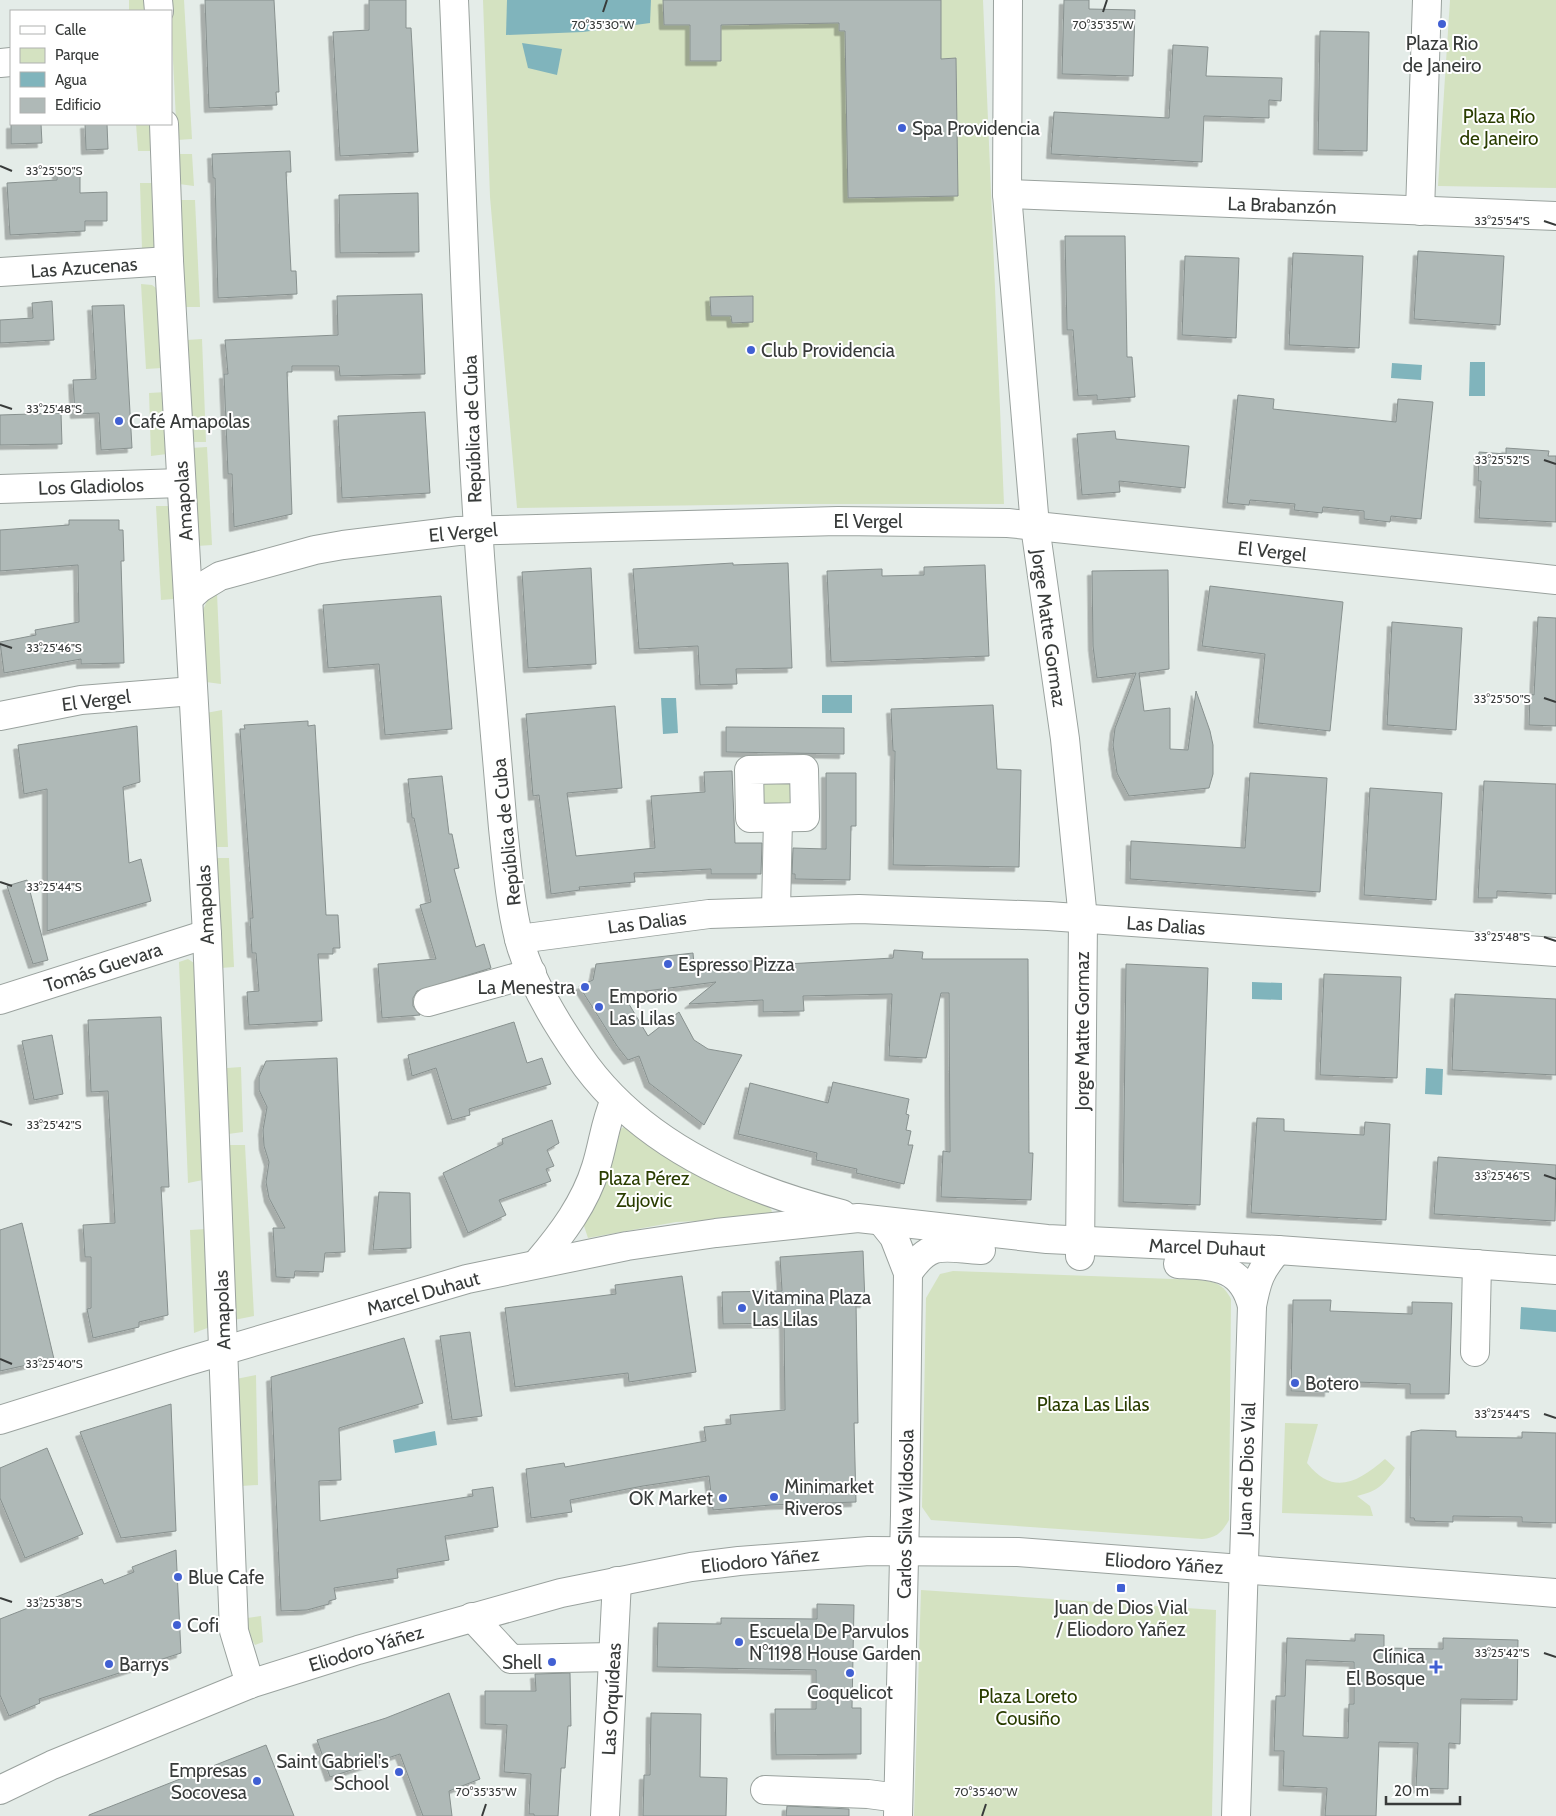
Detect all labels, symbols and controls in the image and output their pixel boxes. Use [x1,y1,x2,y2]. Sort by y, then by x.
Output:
legend [10,10,172,125]
text: 70°35'30"W [572,17,635,32]
text: 70°35'35"W [1072,17,1134,32]
marker: Plaza Rio de Janeiro [1436,18,1448,30]
text: Calle [55,21,86,39]
place label: Plaza Rio de Janeiro [1403,32,1481,77]
text: Parque [55,46,99,64]
text: Agua [55,71,87,89]
text: Edificio [55,96,101,114]
park label: Plaza Río de Janeiro [1460,105,1538,150]
place label: Spa Providencia [912,117,1040,140]
marker: Spa Providencia [896,122,908,134]
text: 33°25'50"S [25,163,83,178]
street label: La Brabanzón [1227,192,1337,219]
text: 33°25'54"S [1474,213,1530,228]
street label: Las Azucenas [30,252,138,283]
place label: Club Providencia [761,339,895,362]
marker: Club Providencia [745,344,757,356]
street label: República de Cuba [458,355,487,503]
text: 33°25'48"S [26,401,82,416]
place label: Café Amapolas [129,410,250,433]
marker: Café Amapolas [113,415,125,427]
text: 33°25'52"S [1475,452,1529,467]
street label: Amapolas [169,460,198,542]
street label: Los Gladiolos [38,473,144,500]
street label: El Vergel [833,510,903,533]
street label: El Vergel [428,518,499,547]
street label: El Vergel [1236,536,1308,567]
street label: Jorge Matte Gormaz [1026,547,1071,709]
text: 33°25'46"S [26,640,82,655]
street label: El Vergel [60,685,132,716]
text: 33°25'50"S [1473,691,1531,706]
street label: República de Cuba [487,757,526,907]
street label: Amapolas [192,864,219,946]
text: 33°25'44"S [26,879,82,894]
street label: Las Dalias [606,906,688,939]
street label: Las Dalias [1126,911,1206,940]
text: 33°25'48"S [1474,929,1530,944]
street label: Tomás Guevara [41,938,165,997]
street label: Jorge Matte Gormaz [1071,951,1094,1112]
place label: Espresso Pizza [678,953,795,976]
marker: Espresso Pizza [662,958,674,970]
place label: La Menestra [478,976,575,999]
marker: La Menestra [579,981,591,993]
place label: Emporio Las Lilas [609,985,678,1030]
marker: Emporio Las Lilas [593,1001,605,1013]
text: 33°25'42"S [26,1117,82,1132]
park label: Plaza Pérez Zujovic [598,1167,690,1212]
text: 33°25'46"S [1474,1168,1530,1183]
street label: Marcel Duhaut [1148,1234,1266,1261]
street label: Marcel Duhaut [364,1266,483,1321]
street label: Amapolas [210,1269,235,1350]
place label: Vitamina Plaza Las Lilas [752,1286,871,1331]
marker: Vitamina Plaza Las Lilas [736,1302,748,1314]
text: 33°25'40"S [25,1356,83,1371]
place label: Botero [1305,1372,1359,1395]
marker: Botero [1289,1377,1301,1389]
park label: Plaza Las Lilas [1037,1393,1149,1416]
street label: Juan de Dios Vial [1233,1401,1260,1537]
text: 33°25'44"S [1474,1406,1530,1421]
street label: Carlos Silva Vildosola [893,1429,918,1599]
place label: Minimarket Riveros [784,1475,875,1520]
place label: OK Market [629,1487,714,1510]
marker: Minimarket Riveros [768,1491,780,1503]
marker: OK Market [717,1492,729,1504]
street label: Eliodoro Yáñez [700,1543,820,1578]
street label: Eliodoro Yáñez [1104,1548,1224,1579]
place label: Blue Cafe [188,1566,265,1589]
marker: Blue Cafe [172,1571,184,1583]
marker: Juan de Dios Vial / Eliodoro Yañez [1115,1582,1127,1594]
text: 33°25'38"S [26,1595,82,1610]
place label: Juan de Dios Vial / Eliodoro Yañez [1053,1596,1188,1641]
place label: Cofi [187,1614,219,1637]
marker: Cofi [171,1619,183,1631]
street label: Eliodoro Yáñez [306,1620,426,1677]
place label: Escuela De Parvulos N°1198 House Garden [749,1620,921,1665]
marker: Escuela De Parvulos N°1198 House Garden [733,1636,745,1648]
street label: Las Orquídeas [597,1642,626,1756]
place label: Clínica El Bosque [1346,1645,1425,1690]
text: 33°25'42"S [1474,1645,1530,1660]
place label: Shell [502,1651,543,1674]
place label: Barrys [119,1653,169,1676]
marker: Shell [546,1656,558,1668]
marker: Barrys [103,1658,115,1670]
marker: Clínica El Bosque [1429,1660,1443,1674]
marker: Coquelicot [844,1667,856,1679]
place label: Coquelicot [807,1681,894,1704]
park label: Plaza Loreto Cousiño [979,1685,1077,1730]
place label: Saint Gabriel's School [276,1750,390,1795]
place label: Empresas Socovesa [169,1759,247,1804]
marker: Saint Gabriel's School [393,1766,405,1778]
scale bar [1386,1774,1460,1806]
marker: Empresas Socovesa [251,1775,263,1787]
text: 20 m [1394,1782,1429,1800]
text: 70°35'35"W [455,1784,517,1799]
text: 70°35'40"W [954,1784,1018,1799]

